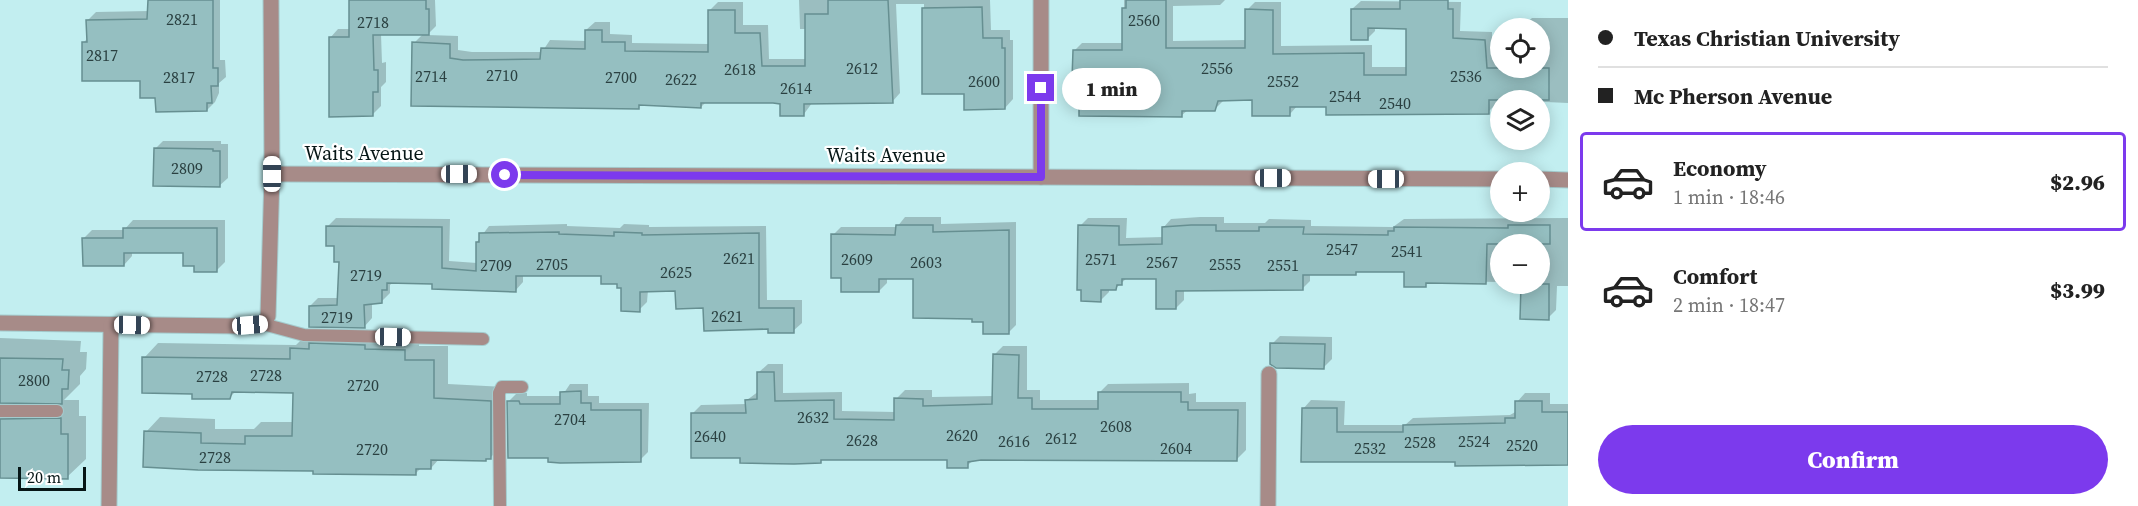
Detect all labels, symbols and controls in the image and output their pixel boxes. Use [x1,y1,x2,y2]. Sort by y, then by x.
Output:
house number: 2821 [166,8,198,30]
house number: 2560 [1128,9,1160,31]
house number: 2718 [357,11,389,33]
map controls [1490,18,1550,294]
button: locate [1490,18,1550,78]
text: Texas Christian University [1634,23,1900,53]
house number: 2817 [86,44,118,66]
house number: 2612 [846,57,878,79]
house number: 2556 [1201,57,1233,79]
house number: 2618 [724,58,756,80]
house number: 2710 [486,64,518,86]
house number: 2714 [415,65,447,87]
house number: 2536 [1450,65,1482,87]
house number: 2817 [163,66,195,88]
house number: 2700 [605,66,637,88]
callout: 1 min [1062,67,1161,109]
house number: 2622 [665,68,697,90]
house number: 2600 [968,70,1000,92]
house number: 2552 [1267,70,1299,92]
route end [1027,74,1054,101]
text: 1 min [1085,75,1138,103]
house number: 2614 [780,77,812,99]
text: Mc Pherson Avenue [1634,81,1832,111]
house number: 2544 [1329,85,1361,107]
button: layers [1490,90,1550,150]
house number: 2540 [1379,92,1411,114]
street label: Waits Avenue [304,139,424,167]
street label: Waits Avenue [826,141,946,169]
text: Economy [1673,153,1767,183]
icon: car [1601,155,1655,209]
car [263,156,281,192]
house number: 2809 [171,157,203,179]
route start [491,161,518,188]
button: + [1490,162,1550,222]
car [441,165,477,183]
text: $2.96 [2050,167,2105,197]
car [1255,169,1291,187]
car [1368,170,1404,188]
text: 1 min · 18:46 [1673,183,1785,211]
button: − [1490,234,1550,294]
house number: 2547 [1326,238,1358,260]
house number: 2541 [1391,240,1423,262]
house number: 2621 [723,247,755,269]
house number: 2609 [841,248,873,270]
house number: 2571 [1085,248,1117,270]
house number: 2603 [910,251,942,273]
house number: 2567 [1146,251,1178,273]
house number: 2705 [536,253,568,275]
house number: 2555 [1209,253,1241,275]
house number: 2709 [480,254,512,276]
house number: 2551 [1267,254,1299,276]
house number: 2625 [660,261,692,283]
text: Comfort [1673,261,1757,291]
icon: car [1601,263,1655,317]
house number: 2719 [350,264,382,286]
text: $3.99 [2050,275,2105,305]
text: 2 min · 18:47 [1673,291,1785,319]
house number: 2621 [711,305,743,327]
house number: 2719 [321,306,353,328]
car [231,314,269,336]
car [114,316,150,334]
car [375,328,411,346]
house number: 2728 [250,364,282,386]
house number: 2728 [196,365,228,387]
house number: 2800 [18,369,50,391]
house number: 2720 [347,374,379,396]
house number: 2632 [797,406,829,428]
house number: 2704 [554,408,586,430]
house number: 2608 [1100,415,1132,437]
house number: 2620 [946,424,978,446]
house number: 2640 [694,425,726,447]
button: Confirm [1598,425,2108,494]
house number: 2612 [1045,427,1077,449]
house number: 2628 [846,429,878,451]
house number: 2616 [998,430,1030,452]
house number: 2524 [1458,430,1490,452]
house number: 2528 [1404,431,1436,453]
house number: 2520 [1506,434,1538,456]
house number: 2604 [1160,437,1192,459]
house number: 2532 [1354,437,1386,459]
house number: 2720 [356,438,388,460]
house number: 2728 [199,446,231,468]
scale bar [18,464,86,492]
text: 20 m [27,466,61,488]

